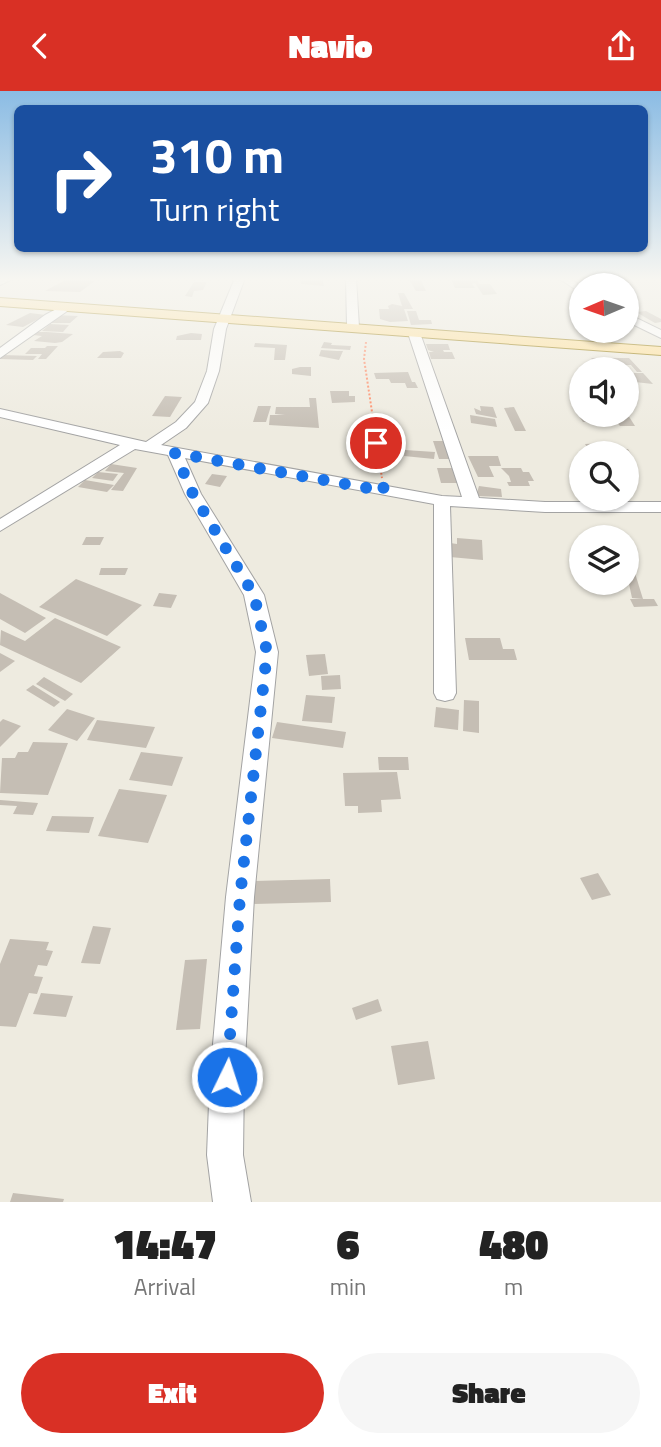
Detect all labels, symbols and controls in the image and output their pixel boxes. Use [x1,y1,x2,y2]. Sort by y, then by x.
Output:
text: Navio [289,22,372,70]
icon: back [21,27,59,65]
icon: share [602,27,640,65]
text: 310 m [150,117,284,192]
icon: right [35,133,126,224]
text: Turn right [150,185,279,233]
north arrow [569,273,639,343]
map controls [569,273,639,595]
button: sound [569,357,639,427]
pin [346,413,406,473]
icon: arrive [357,424,395,462]
button: search [569,441,639,511]
button: layers [569,525,639,595]
position arrow [190,1040,264,1114]
text: 14:47 [113,1211,217,1275]
text: 6 [337,1211,360,1275]
text: 480 [479,1211,548,1275]
text: Arrival [134,1269,196,1304]
text: min [330,1269,366,1304]
text: m [504,1269,523,1304]
button: Exit [21,1353,324,1433]
button: Share [338,1353,640,1433]

